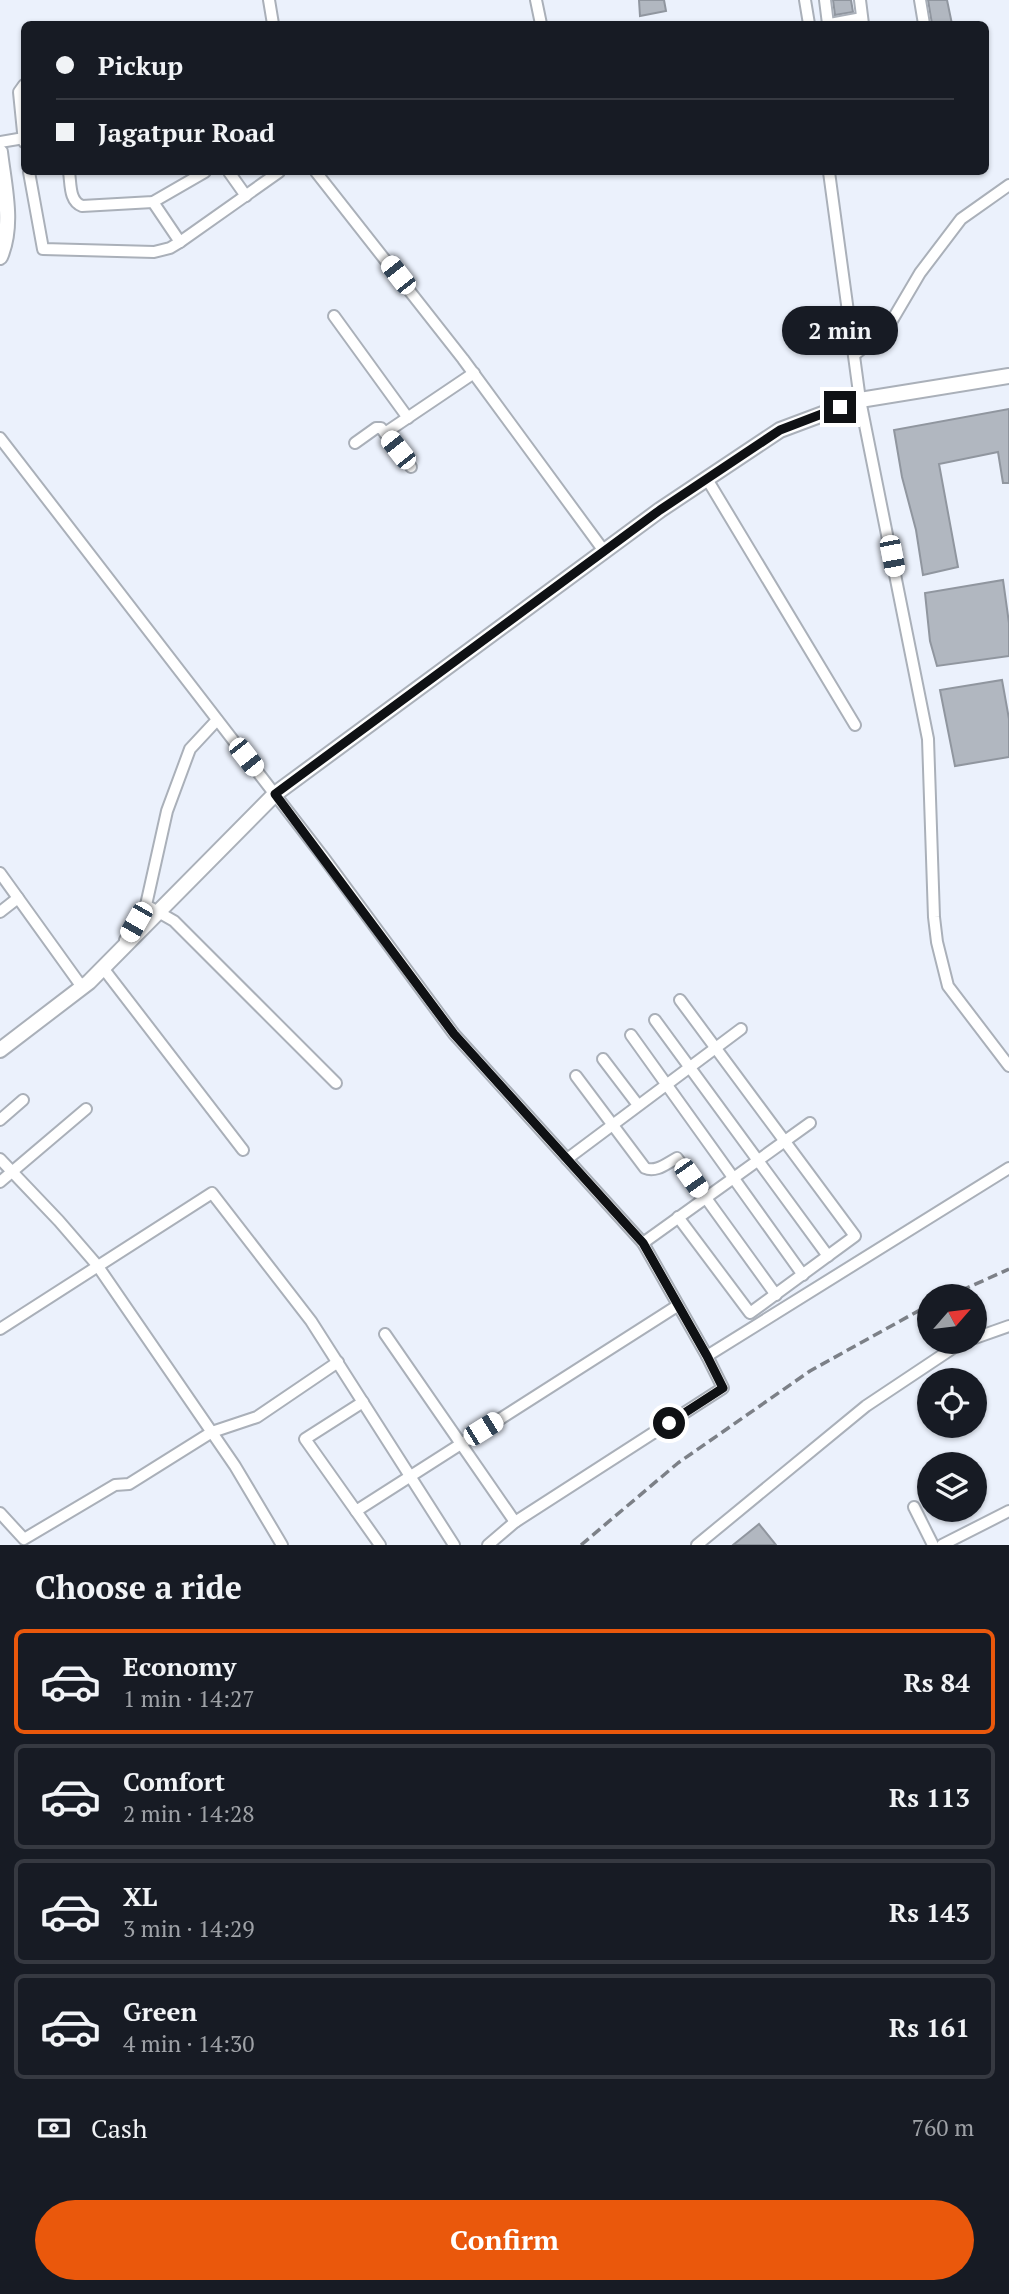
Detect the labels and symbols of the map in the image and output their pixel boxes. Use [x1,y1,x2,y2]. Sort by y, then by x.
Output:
car [377,252,420,298]
callout: 2 min [782,306,898,354]
route end [824,391,856,423]
car [377,427,420,473]
car [878,533,907,579]
car [225,734,268,780]
car [117,899,156,945]
car [671,1155,712,1201]
north arrow [917,1284,987,1354]
route start [653,1407,685,1439]
car [460,1409,507,1449]

